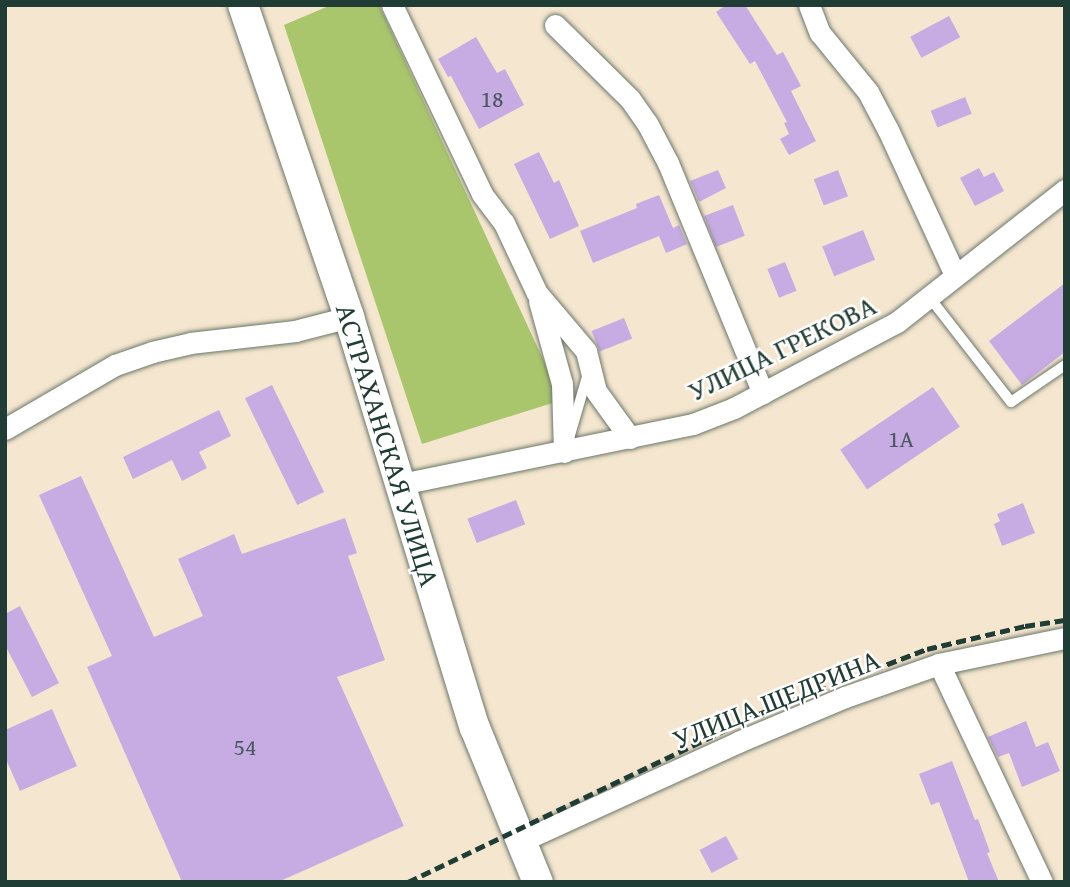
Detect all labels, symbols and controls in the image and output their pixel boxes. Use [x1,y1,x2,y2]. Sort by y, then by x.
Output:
house number: 18 [480,85,504,113]
street label: УЛИЦА ГРЕКОВА [683,288,881,408]
street label: АСТРАХАНСКАЯ УЛИЦА [329,300,447,590]
house number: 1А [888,425,914,453]
street label: УЛИЦА ЩЕДРИНА [668,642,884,756]
house number: 54 [233,733,257,761]

